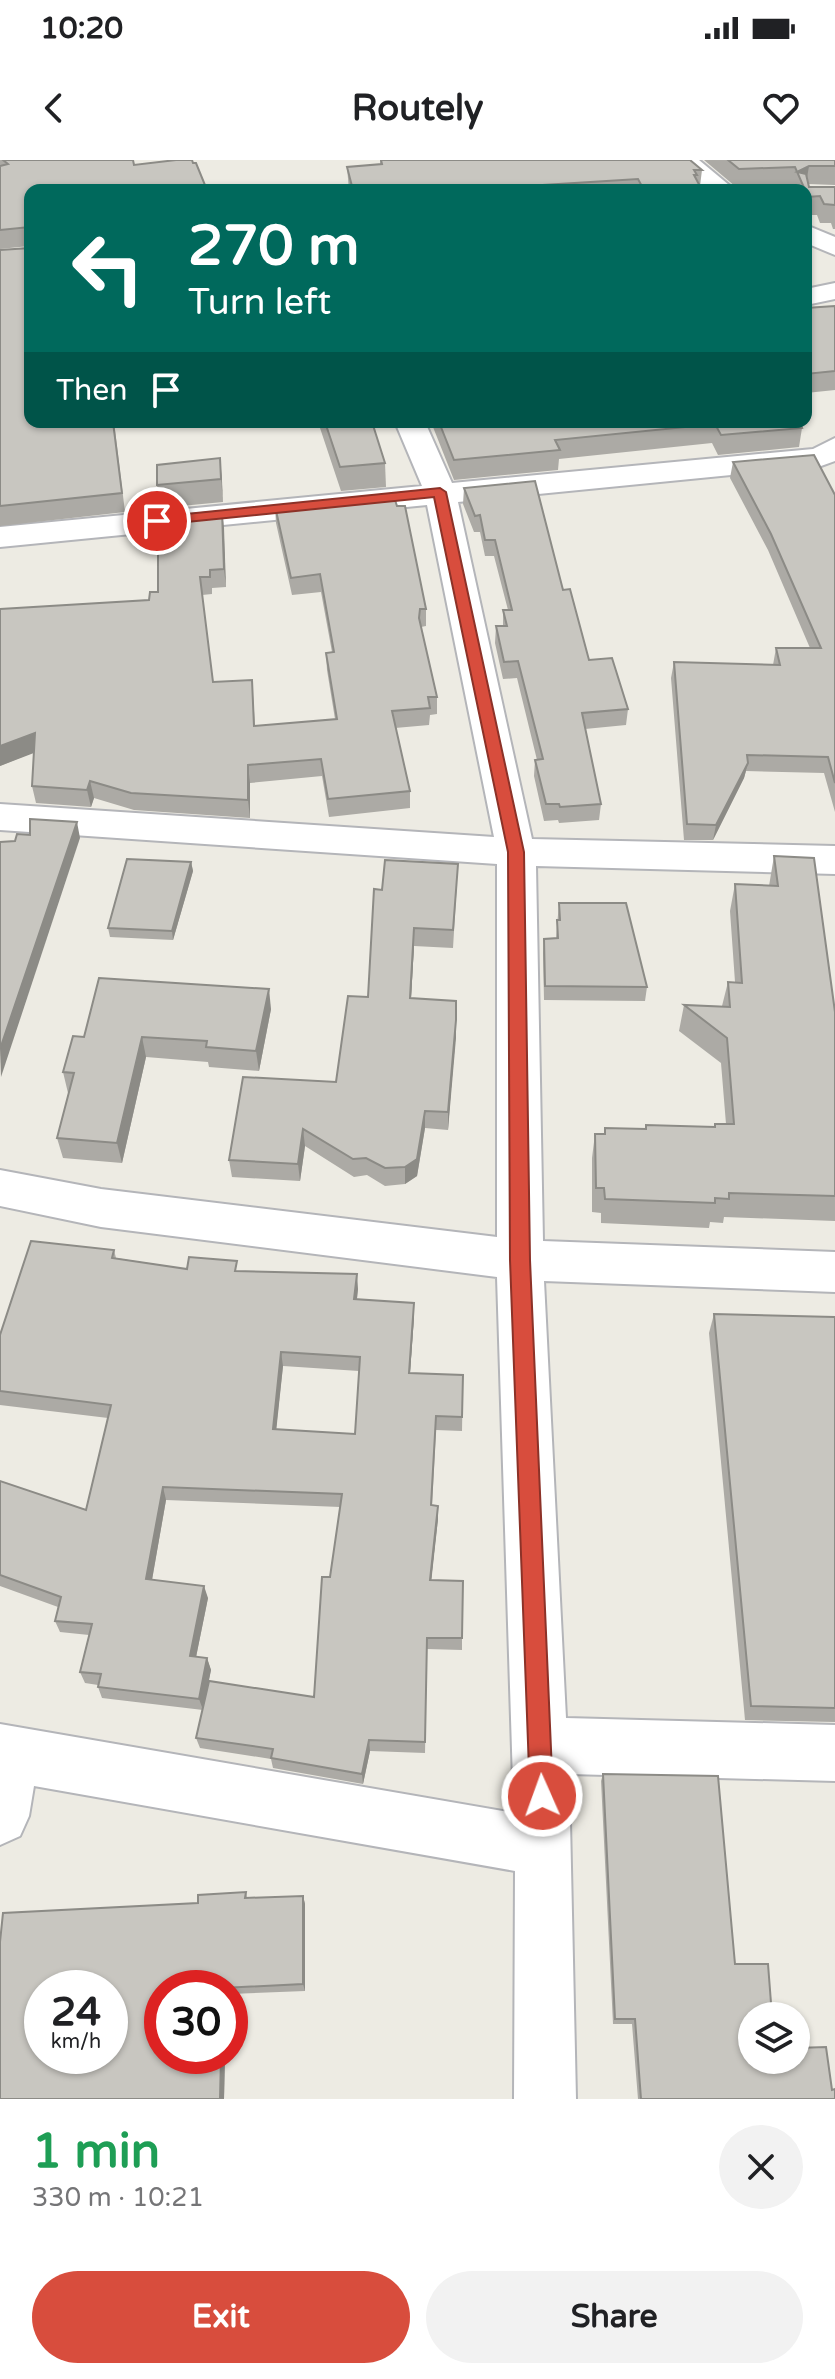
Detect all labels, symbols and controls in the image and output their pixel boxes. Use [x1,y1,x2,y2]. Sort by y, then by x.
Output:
text: 10:20 [40,10,123,47]
icon: back [32,86,76,130]
icon: heart [759,86,803,130]
text: Routely [352,87,483,130]
text: 270 m [188,213,359,280]
icon: left [56,216,160,320]
text: Turn left [188,281,331,324]
icon: arrive [144,368,188,412]
text: Then [56,372,128,409]
pin [123,487,191,555]
icon: arrive [135,499,179,543]
position arrow [500,1754,584,1838]
speed limit sign: 30 [144,1970,248,2074]
text: 24 [51,1988,101,2036]
map controls [738,2002,810,2074]
button: layers [738,2002,810,2074]
text: km/h [51,2030,101,2054]
text: 1 min [32,2123,160,2181]
button: close [719,2125,803,2209]
text: 330 m · 10:21 [32,2182,204,2213]
button: Exit [32,2271,410,2363]
button: Share [426,2271,803,2363]

